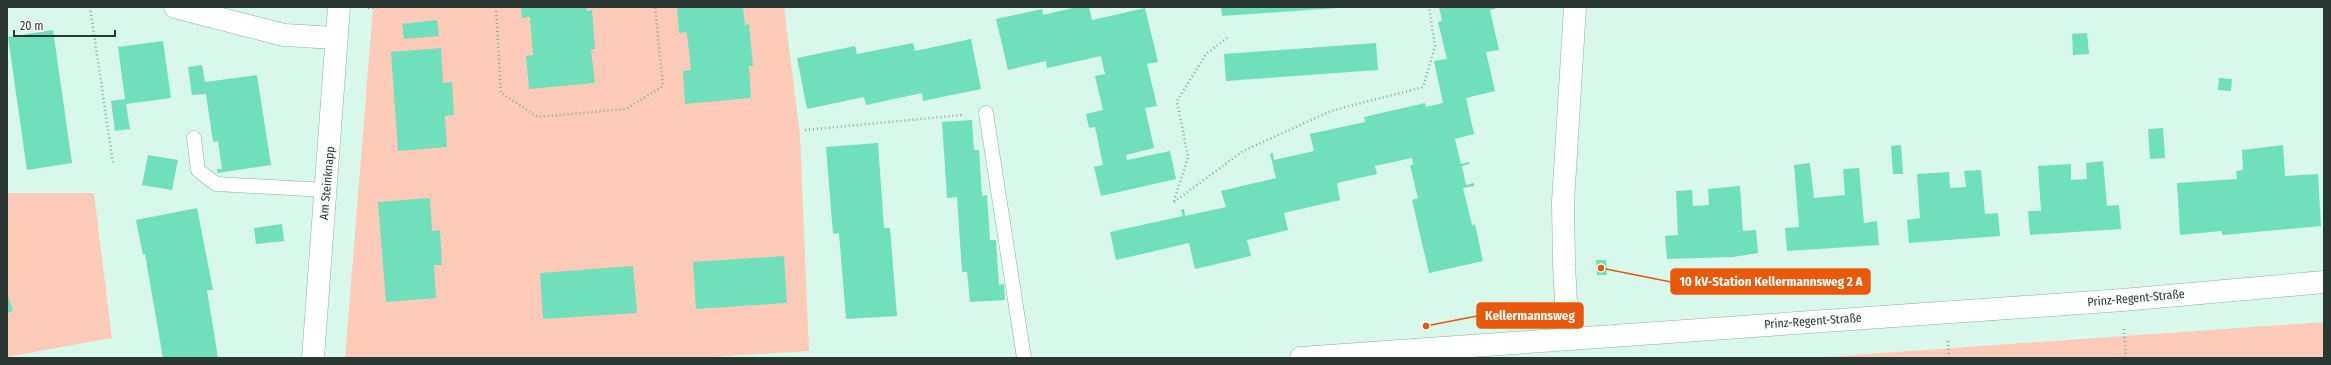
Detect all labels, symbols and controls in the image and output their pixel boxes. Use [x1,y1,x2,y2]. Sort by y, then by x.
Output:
scale bar [14,12,115,38]
text: 20 m [20,19,44,33]
street label: Am Steinknapp [317,146,337,220]
callout: 10 kV-Station Kellermannsweg 2 A [1671,269,1870,294]
text: 10 kV-Station Kellermannsweg 2 A [1679,274,1864,289]
street label: Prinz-Regent-Straße [2087,287,2185,309]
callout: Kellermannsweg [1477,303,1583,328]
text: Kellermannsweg [1485,308,1575,323]
street label: Prinz-Regent-Straße [1764,311,1862,331]

